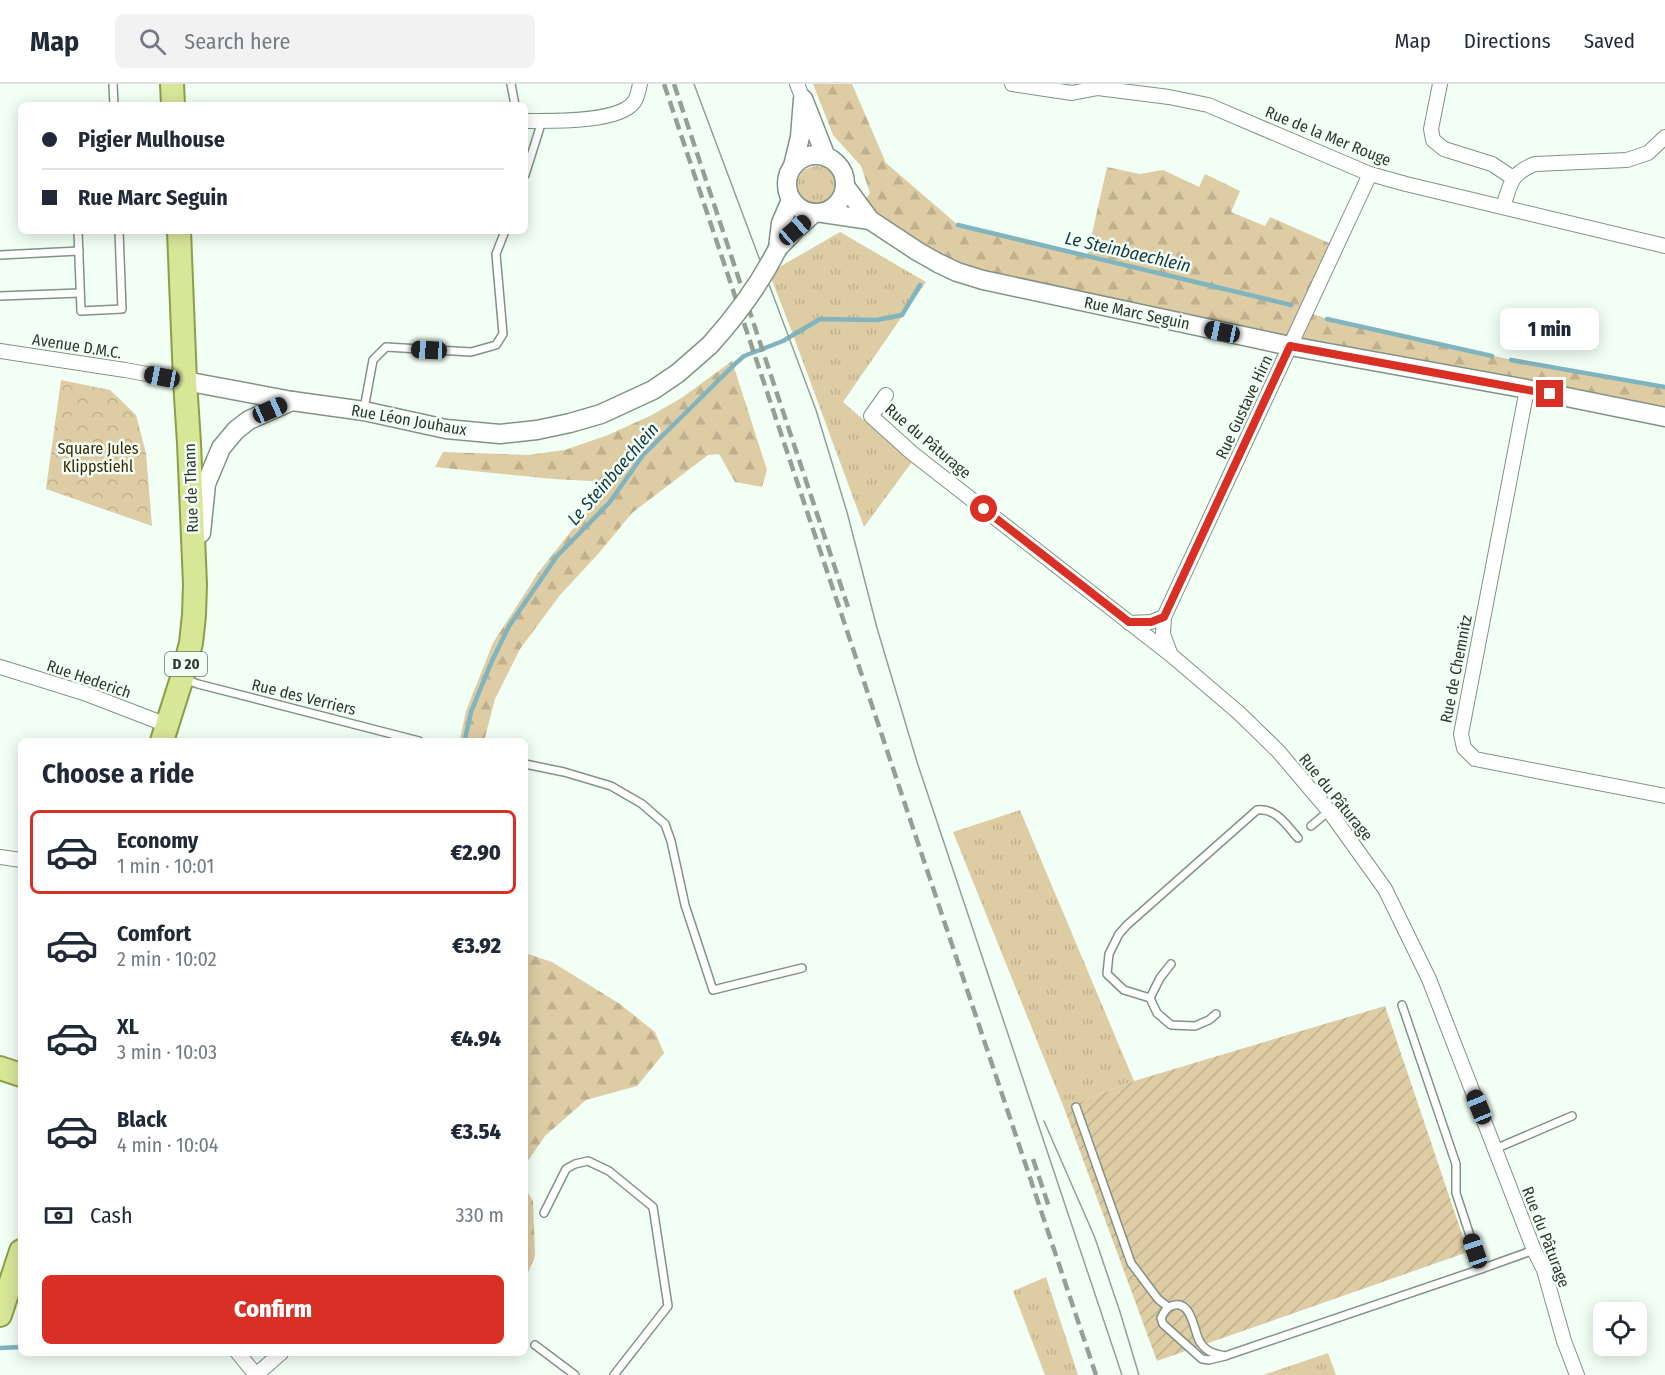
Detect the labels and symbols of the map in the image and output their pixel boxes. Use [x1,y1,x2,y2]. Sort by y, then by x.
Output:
street label: Rue de la Mer Rouge [1262,102,1394,170]
car [776,211,814,249]
water label: Le Steinbaechlein [1063,227,1193,277]
street label: Rue Marc Seguin [1082,293,1192,333]
callout: 1 min [1500,307,1600,349]
car [1203,319,1241,345]
street label: Avenue D.M.C. [31,330,123,362]
car [411,340,447,360]
street label: Rue Gustave Hirn [1212,352,1276,462]
car [143,365,181,389]
route end [1536,380,1563,407]
car [250,394,290,426]
street label: Rue du Pâturage [881,400,975,483]
street label: Rue Léon Jouhaux [350,401,468,439]
water label: Le Steinbaechlein [563,418,663,530]
park label: Square Jules Klippstiehl [57,439,139,476]
street label: Rue de Thann [180,443,202,533]
route start [970,495,997,522]
street label: Rue de Chemnitz [1436,613,1476,725]
road number: D 20 [165,652,207,676]
street label: Rue Hederich [44,656,134,702]
street label: Rue des Verriers [250,675,358,719]
street label: Rue du Pâturage [1295,750,1377,844]
car [1464,1087,1494,1127]
street label: Rue du Pâturage [1518,1184,1574,1290]
car [1461,1231,1489,1271]

